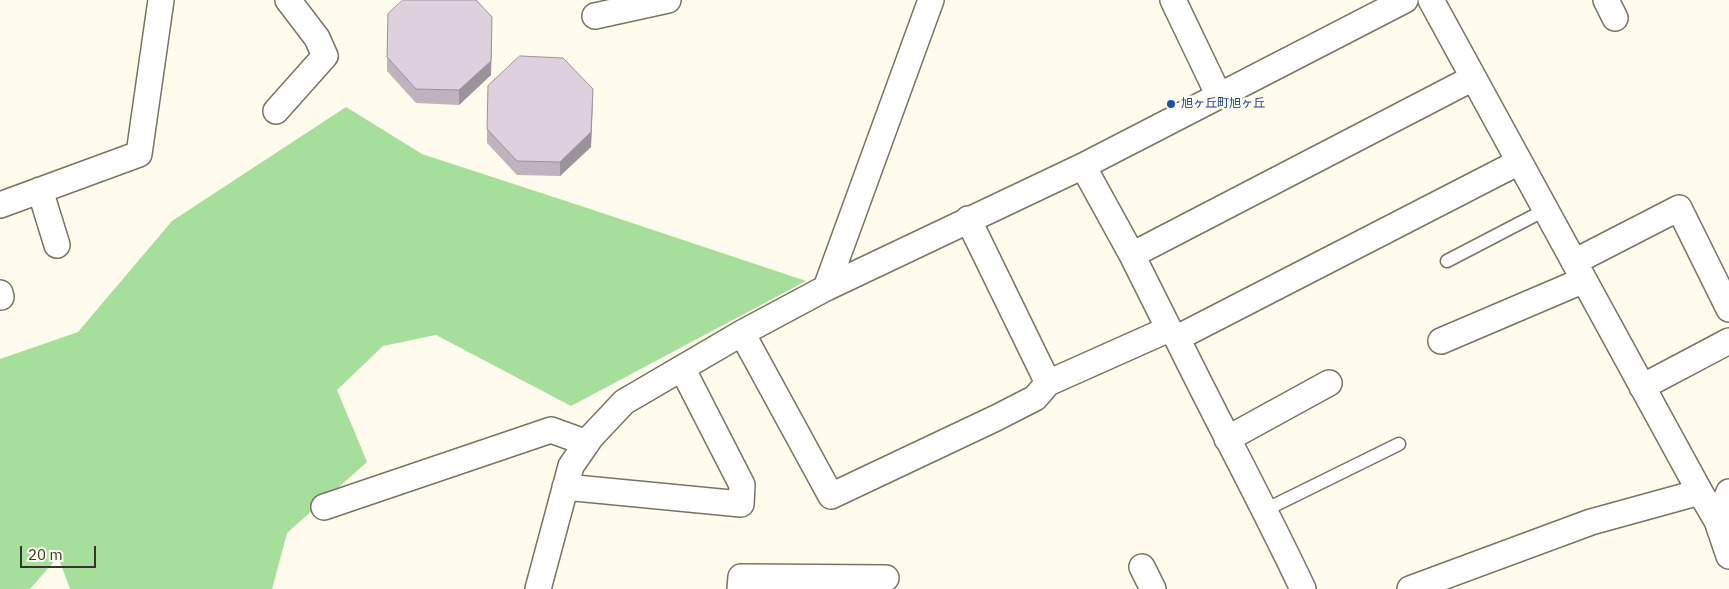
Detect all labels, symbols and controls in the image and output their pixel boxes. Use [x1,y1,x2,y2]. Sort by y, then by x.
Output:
place label: 旭ヶ丘町旭ヶ丘 [1181,97,1265,111]
marker: 旭ヶ丘町旭ヶ丘 [1165,98,1177,110]
scale bar [22,536,99,568]
text: 20 m [28,545,63,564]

